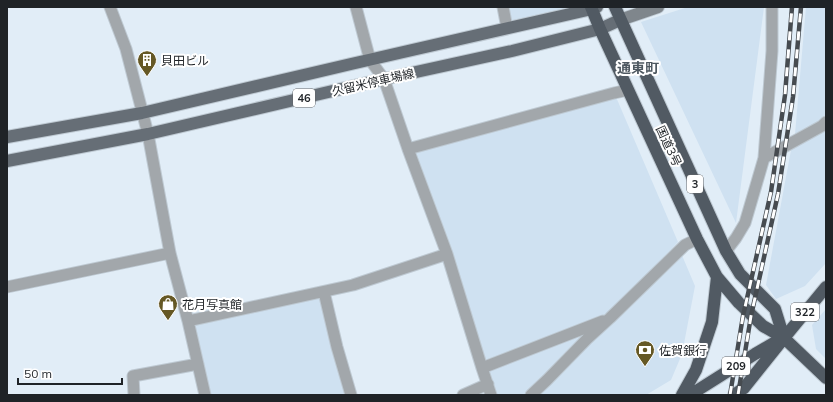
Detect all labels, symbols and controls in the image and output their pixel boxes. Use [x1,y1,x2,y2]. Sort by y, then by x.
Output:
building icon: 貝田ビル [136,49,158,77]
place label: 貝田ビル [161,53,209,68]
district label: 通東町 [617,59,659,77]
street label: 久留米停車場線 [330,65,416,99]
road number: 46 [293,89,315,107]
street label: 国道3号 [653,123,685,169]
road number: 3 [687,175,703,193]
shop icon: 花月写真館 [157,293,179,321]
place label: 花月写真館 [182,297,242,312]
road number: 322 [791,303,819,321]
bank icon: 佐賀銀行 [634,339,656,367]
place label: 佐賀銀行 [659,343,707,358]
road number: 209 [722,357,750,375]
scale bar [18,360,122,386]
text: 50 m [24,366,52,381]

